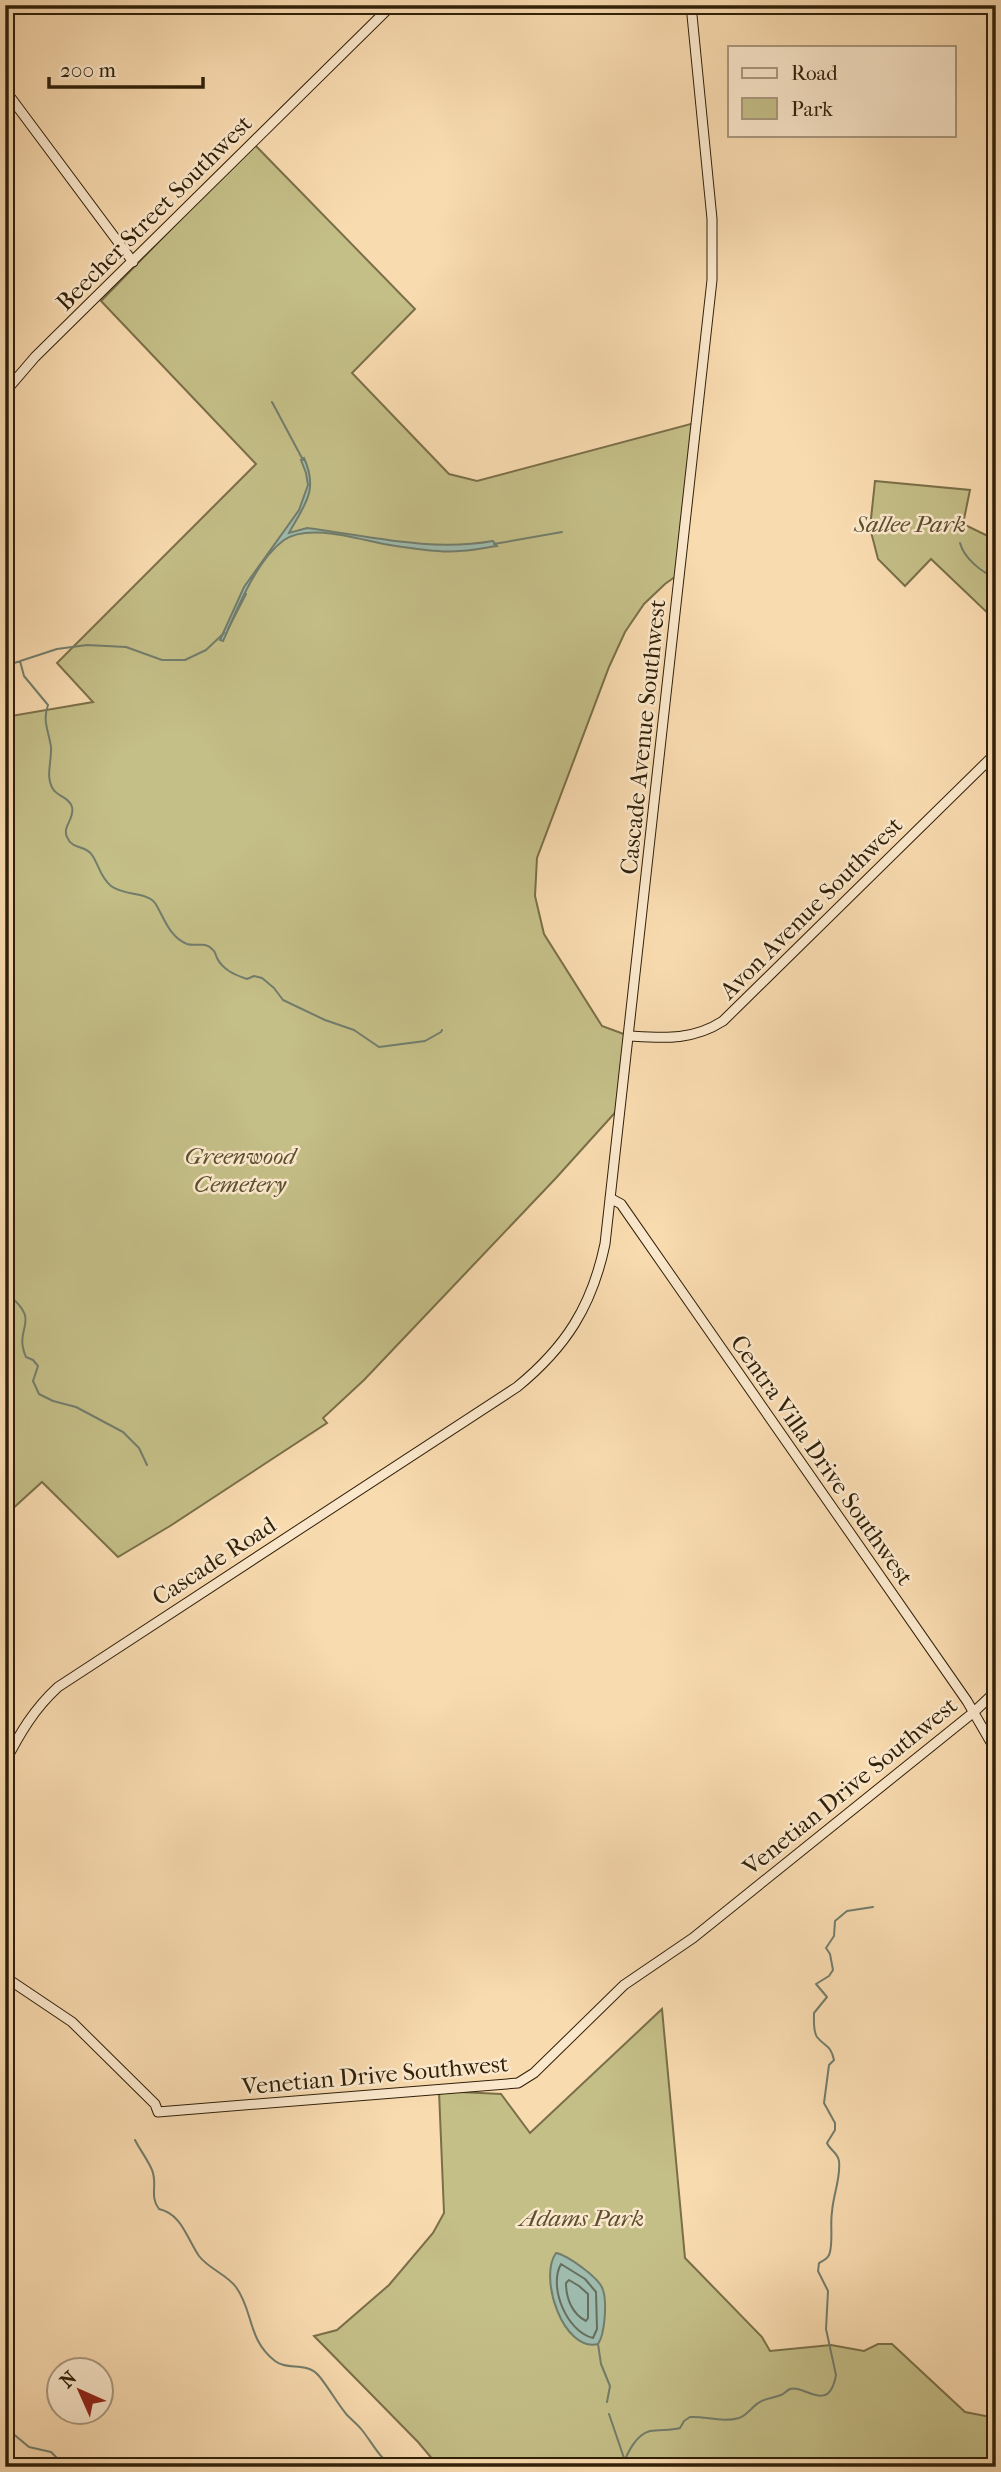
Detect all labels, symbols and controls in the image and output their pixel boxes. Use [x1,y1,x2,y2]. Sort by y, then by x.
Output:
scale bar [49,46,203,90]
legend [728,46,956,136]
text: 200 m [60,58,116,82]
text: Road [791,61,838,85]
text: Park [791,97,833,121]
street label: Beecher Street Southwest [50,109,258,317]
park label: Sallee Park [853,510,966,538]
street label: Cascade Avenue Southwest [615,598,671,876]
street label: Avon Avenue Southwest [713,811,908,1006]
park label: Greenwood Cemetery [185,1142,298,1198]
street label: Centra Villa Drive Southwest [725,1330,919,1591]
street label: Cascade Road [147,1510,282,1611]
street label: Venetian Drive Southwest [736,1691,963,1882]
street label: Venetian Drive Southwest [240,2049,510,2101]
park label: Adams Park [517,2204,644,2232]
north arrow [46,2356,116,2426]
text: N [56,2366,82,2393]

